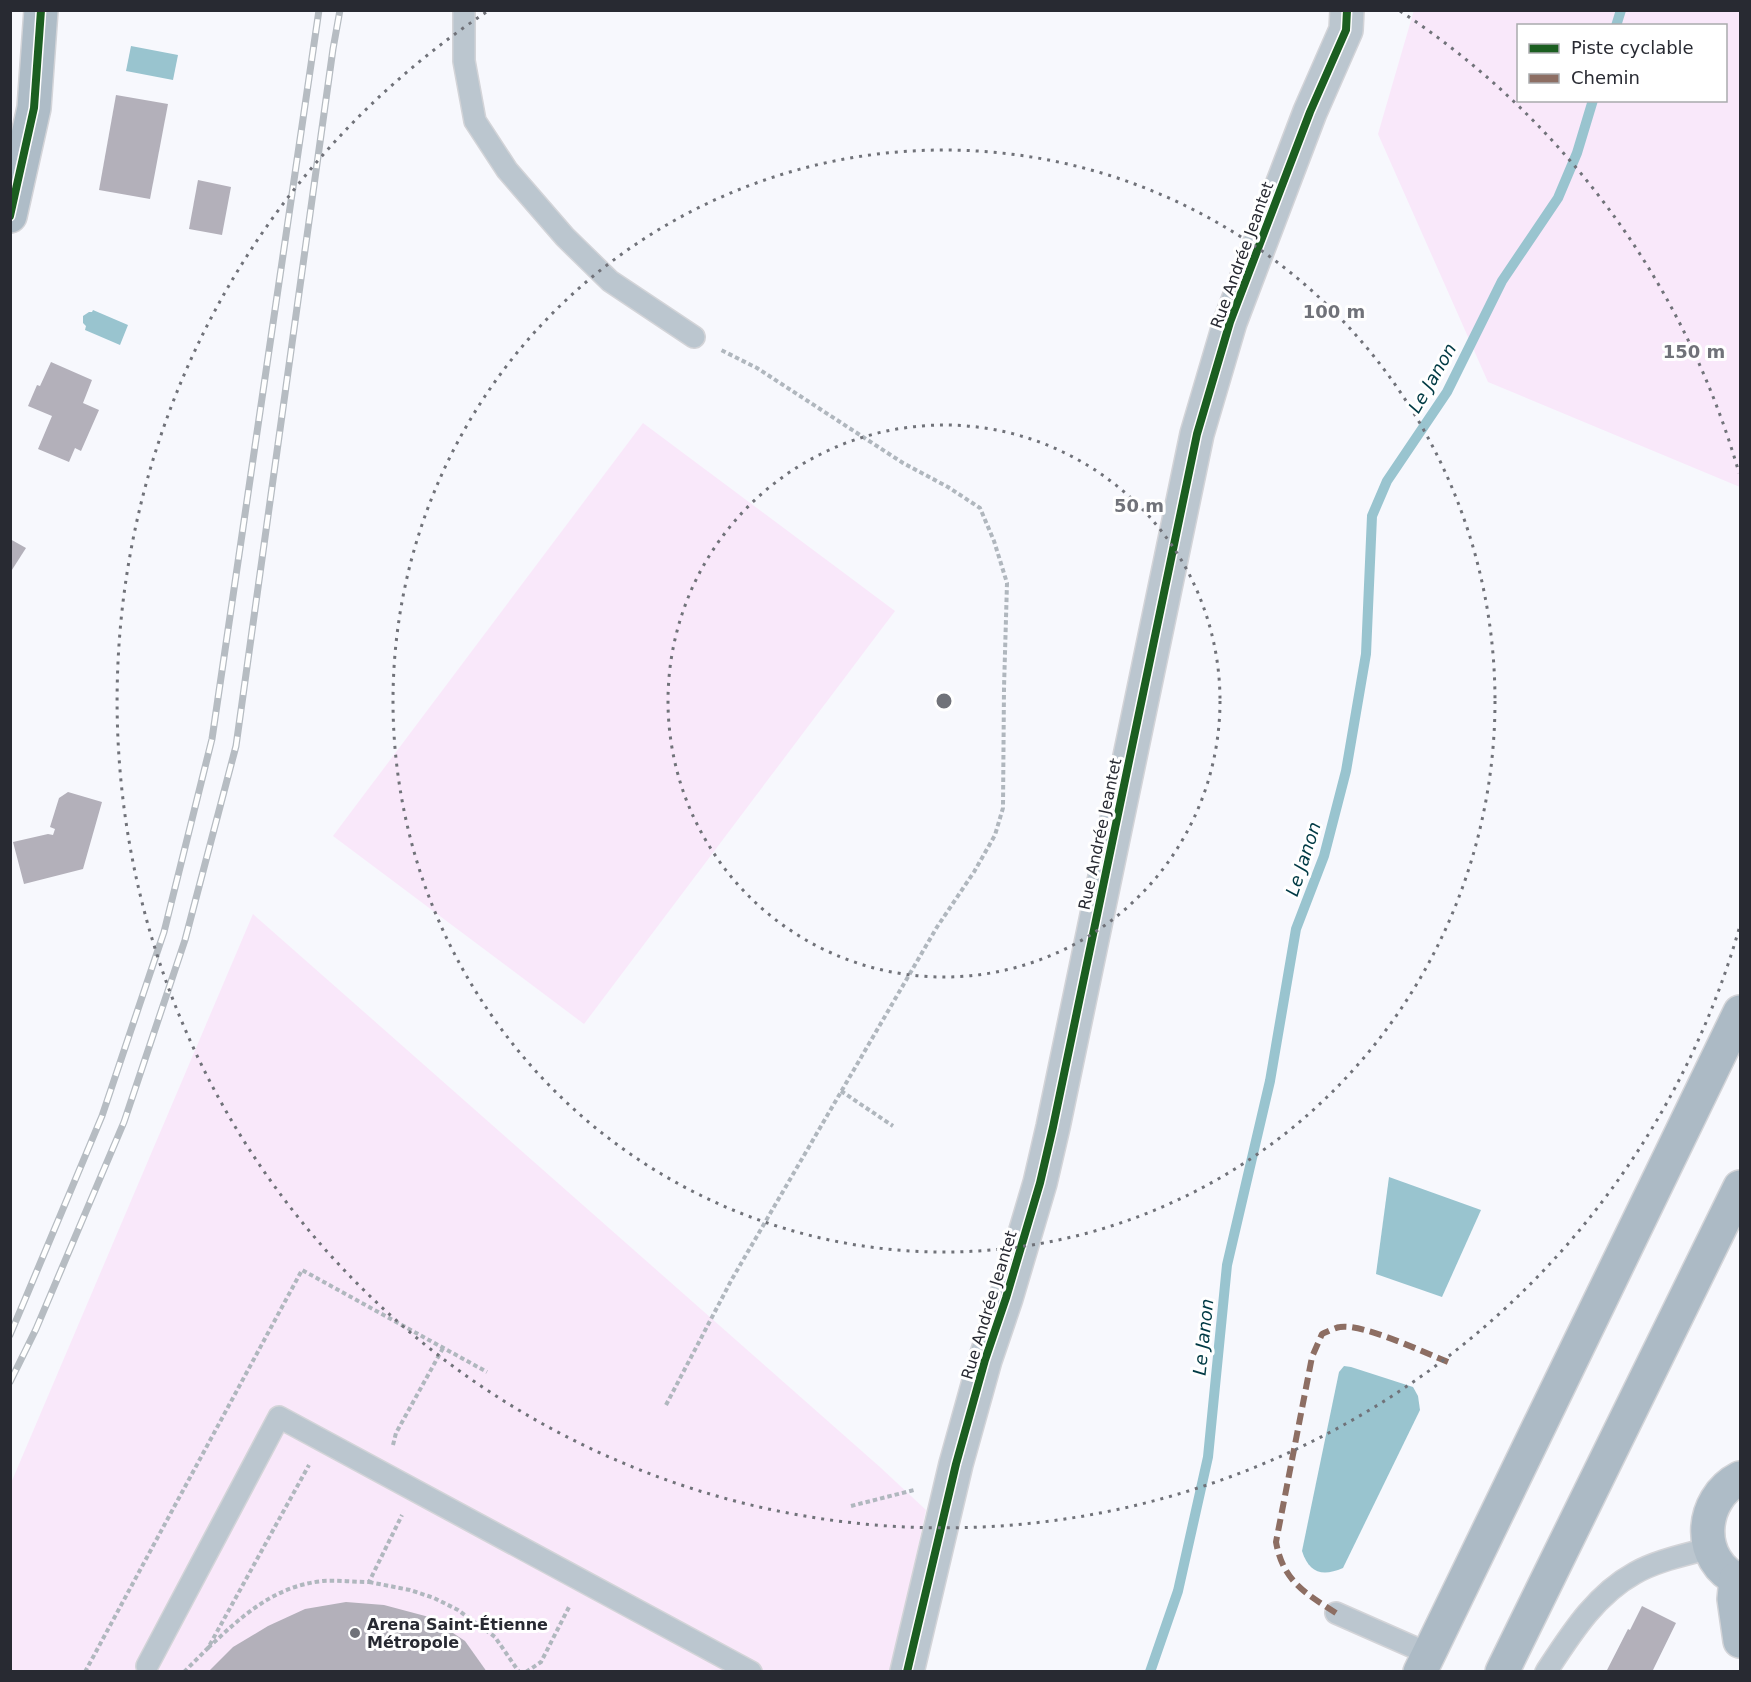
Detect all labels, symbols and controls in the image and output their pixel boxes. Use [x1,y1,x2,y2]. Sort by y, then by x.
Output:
legend [1517,24,1727,102]
text: Piste cyclable [1571,37,1694,58]
text: Chemin [1571,67,1640,88]
street label: Rue Andrée Jeantet [1207,179,1277,331]
text: 100 m [1303,301,1365,322]
water label: Le Janon [1404,339,1460,417]
text: 150 m [1663,341,1725,362]
text: 50 m [1114,495,1164,516]
centre of rings [934,691,954,711]
street label: Rue Andrée Jeantet [1075,756,1125,912]
water label: Le Janon [1281,819,1325,899]
street label: Rue Andrée Jeantet [957,1228,1021,1382]
water label: Le Janon [1189,1298,1217,1376]
place label: Arena Saint-Étienne Métropole [367,1615,548,1652]
marker: Arena Saint-Étienne Métropole [348,1626,362,1640]

